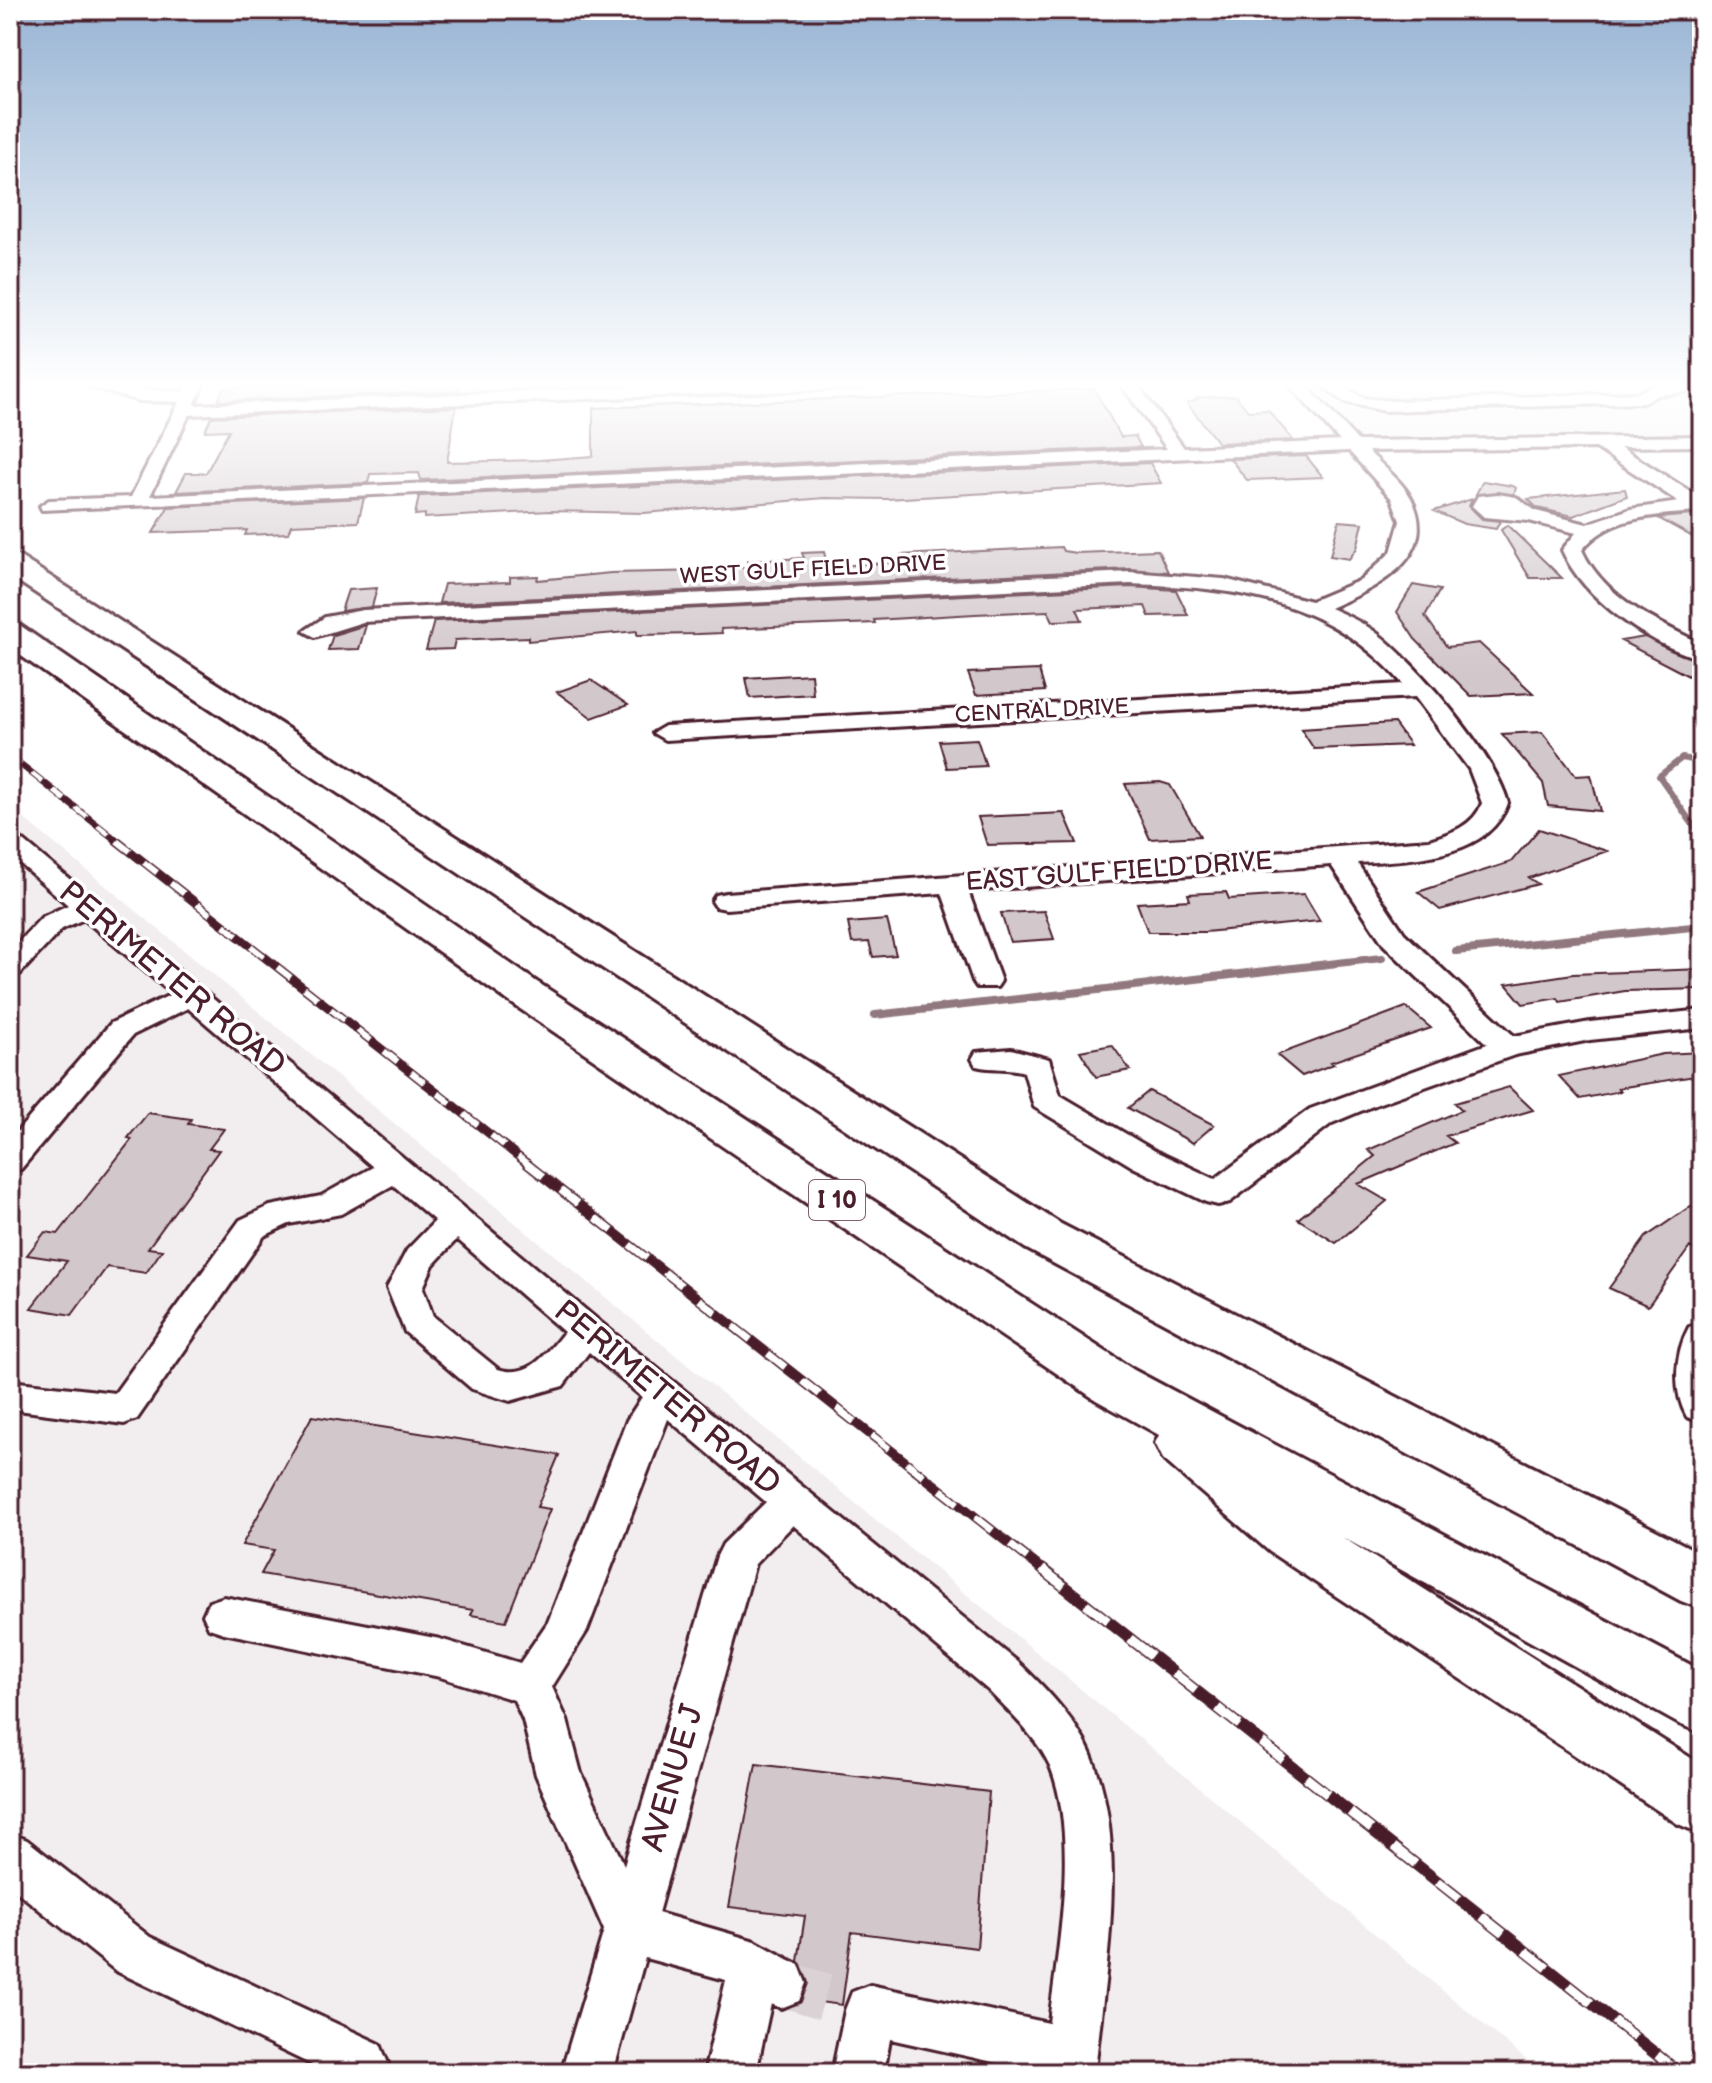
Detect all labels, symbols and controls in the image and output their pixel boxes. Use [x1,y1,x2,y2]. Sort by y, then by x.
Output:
street label: WEST GULF FIELD DRIVE [679,550,947,590]
street label: CENTRAL DRIVE [954,693,1130,729]
street label: EAST GULF FIELD DRIVE [965,846,1273,898]
street label: PERIMETER ROAD [51,873,293,1085]
road number: I 10 [809,1180,865,1220]
street label: PERIMETER ROAD [546,1292,788,1504]
street label: AVENUE J [634,1700,713,1856]

